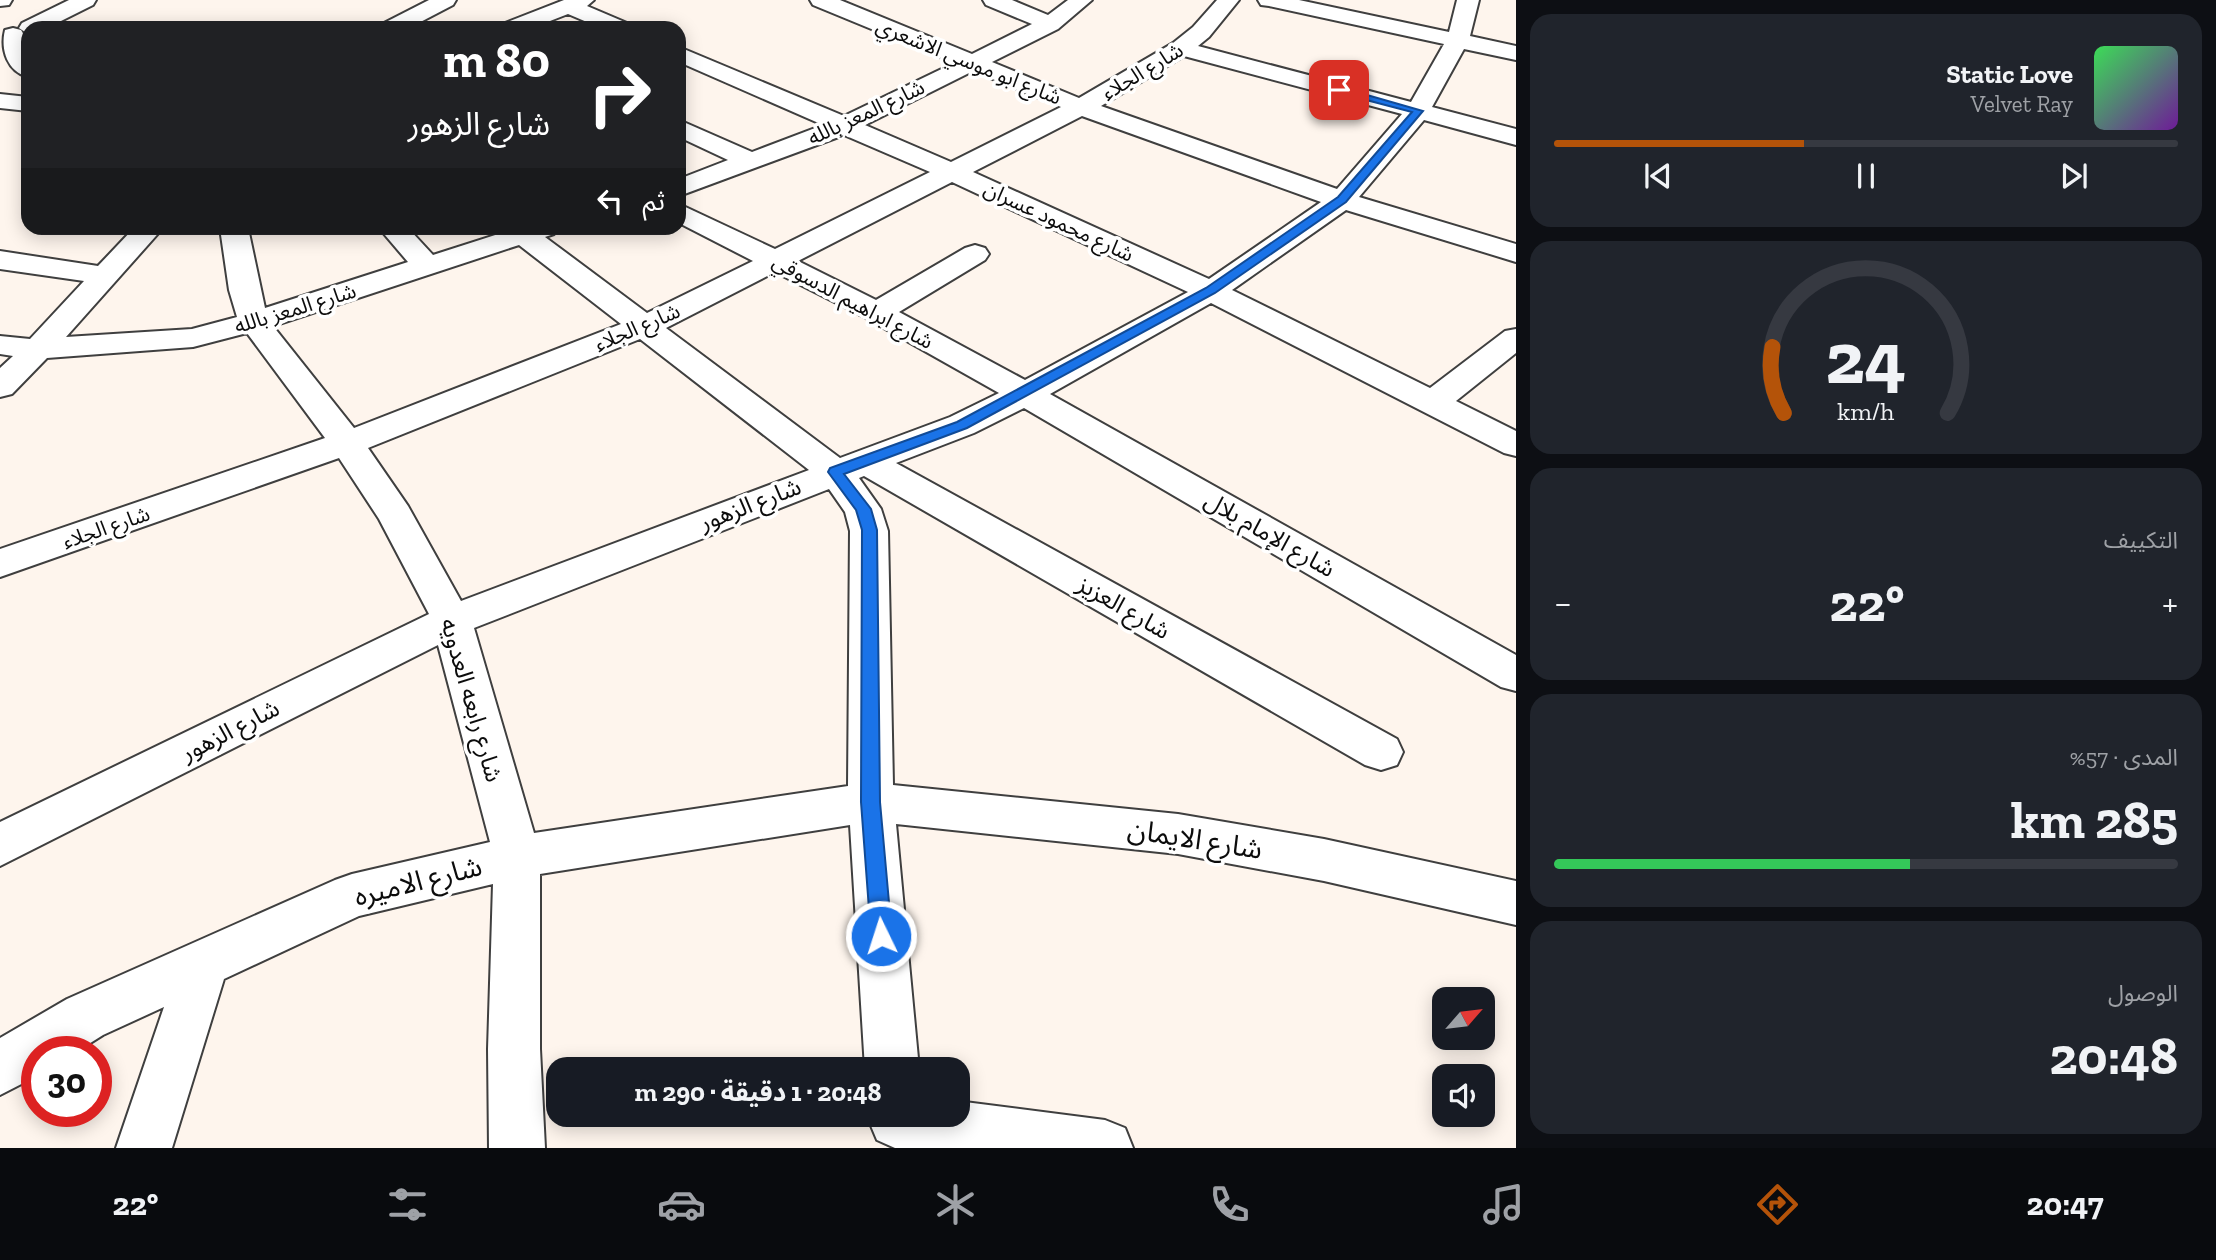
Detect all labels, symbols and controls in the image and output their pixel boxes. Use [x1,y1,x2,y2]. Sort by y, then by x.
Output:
street label: شارع ابو موسي الاشعري [871,12,1065,113]
text: 80 m [443,31,550,90]
street label: شارع الجلاء [1097,37,1189,108]
icon: right [574,49,665,140]
text: Static Love [1946,58,2073,90]
pin [1309,60,1369,120]
icon: arrive [1320,71,1358,109]
street label: شارع المعز بالله [804,74,930,153]
text: Velvet Ray [1971,90,2073,118]
text: شارع الزهور [408,105,550,143]
icon: previous [1639,157,1677,195]
icon: pause [1847,157,1885,195]
icon: next [2055,157,2093,195]
street label: شارع محمود عسران [979,175,1138,269]
icon: left [591,182,629,220]
text: ثم [643,185,665,217]
street label: شارع ابراهيم الدسوقي [767,248,938,357]
street label: شارع المعز بالله [231,278,360,341]
street label: شارع الجلاء [590,298,685,359]
text: 24 [1826,315,1906,403]
text: km/h [1837,396,1895,426]
street label: شارع الزهور [694,471,806,540]
street label: شارع الإمام بلال [1197,485,1341,587]
street label: شارع الجلاء [59,500,154,556]
text: التكييف [2104,526,2178,554]
street label: شارع العزيز [1070,568,1175,648]
text: 22° [1830,572,1904,634]
text: − [1554,580,1572,626]
text: + [2162,580,2178,626]
street label: شارع رابعه العدويه [432,615,509,786]
street label: شارع الزهور [175,693,285,770]
text: المدى · 57% [2070,743,2178,771]
text: 285 km [2011,789,2178,851]
street label: شارع الايمان [1125,812,1265,870]
street label: شارع الاميره [351,849,486,917]
position arrow [844,899,918,973]
text: الوصول [2108,979,2178,1007]
north arrow [1432,987,1494,1050]
map controls [1432,987,1495,1127]
text: 20:48 [2050,1025,2178,1087]
speed limit sign: 30 [21,1036,112,1127]
button: sound [1432,1064,1495,1127]
text: 20:48 · 1 دقيقة · 290 m [635,1076,881,1108]
icon: filters [383,1180,432,1229]
icon: car [657,1180,706,1229]
icon: climate [931,1180,980,1229]
icon: phone [1205,1180,1254,1229]
icon: music [1479,1180,1528,1229]
icon: directions [1753,1180,1802,1229]
text: 22° [112,1185,158,1223]
text: 20:47 [2027,1185,2104,1223]

